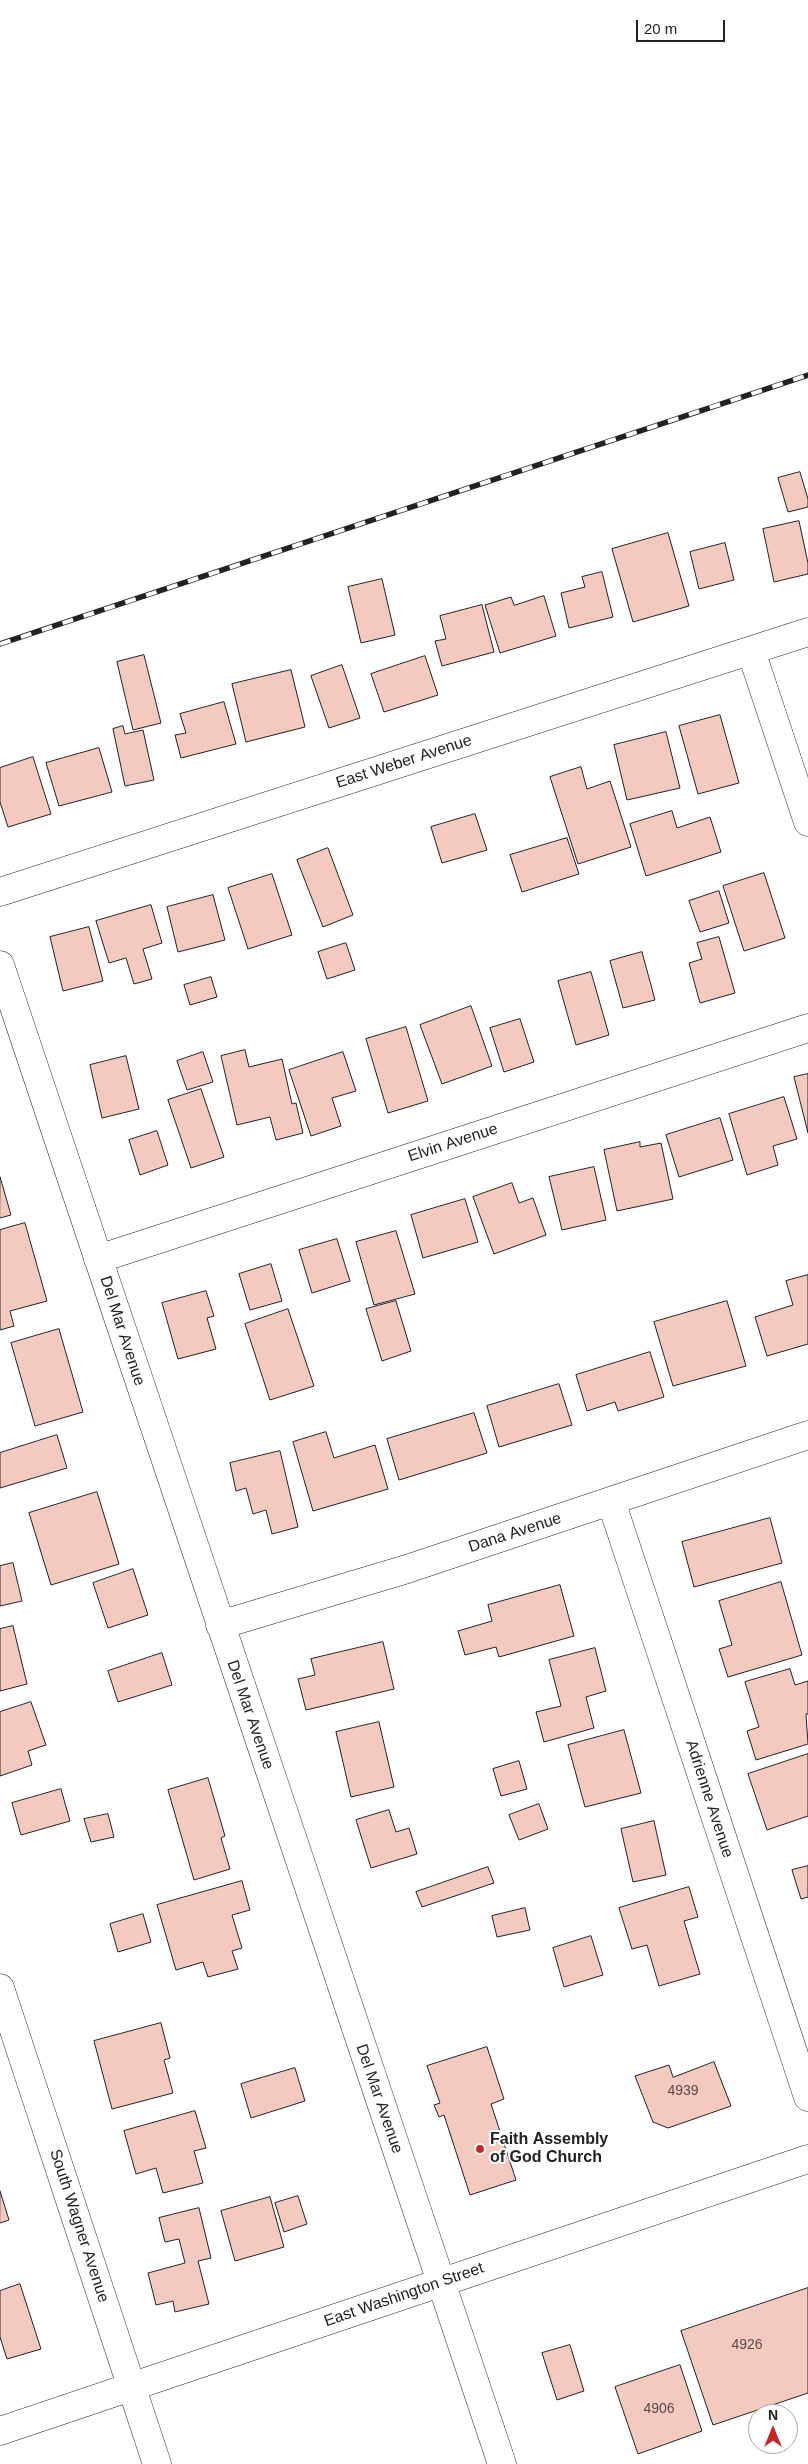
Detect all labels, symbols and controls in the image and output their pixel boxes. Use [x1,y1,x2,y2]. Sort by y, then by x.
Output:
scale bar [638,10,727,42]
text: 20 m [644,20,677,37]
street label: East Weber Avenue [334,731,474,793]
street label: Elvin Avenue [406,1119,500,1167]
street label: Del Mar Avenue [95,1274,149,1388]
street label: Dana Avenue [466,1509,564,1557]
street label: Del Mar Avenue [222,1658,278,1772]
street label: Adrienne Avenue [681,1738,737,1860]
street label: Del Mar Avenue [351,2042,407,2156]
house number: 4939 [667,2083,699,2099]
place label: Faith Assembly of God Church [490,2130,608,2168]
marker: Faith Assembly of God Church [474,2143,486,2155]
street label: South Wagner Avenue [45,2147,113,2305]
street label: East Washington Street [322,2259,486,2331]
house number: 4926 [731,2337,763,2353]
house number: 4906 [643,2401,675,2417]
north arrow [748,2404,798,2454]
text: N [768,2407,778,2423]

